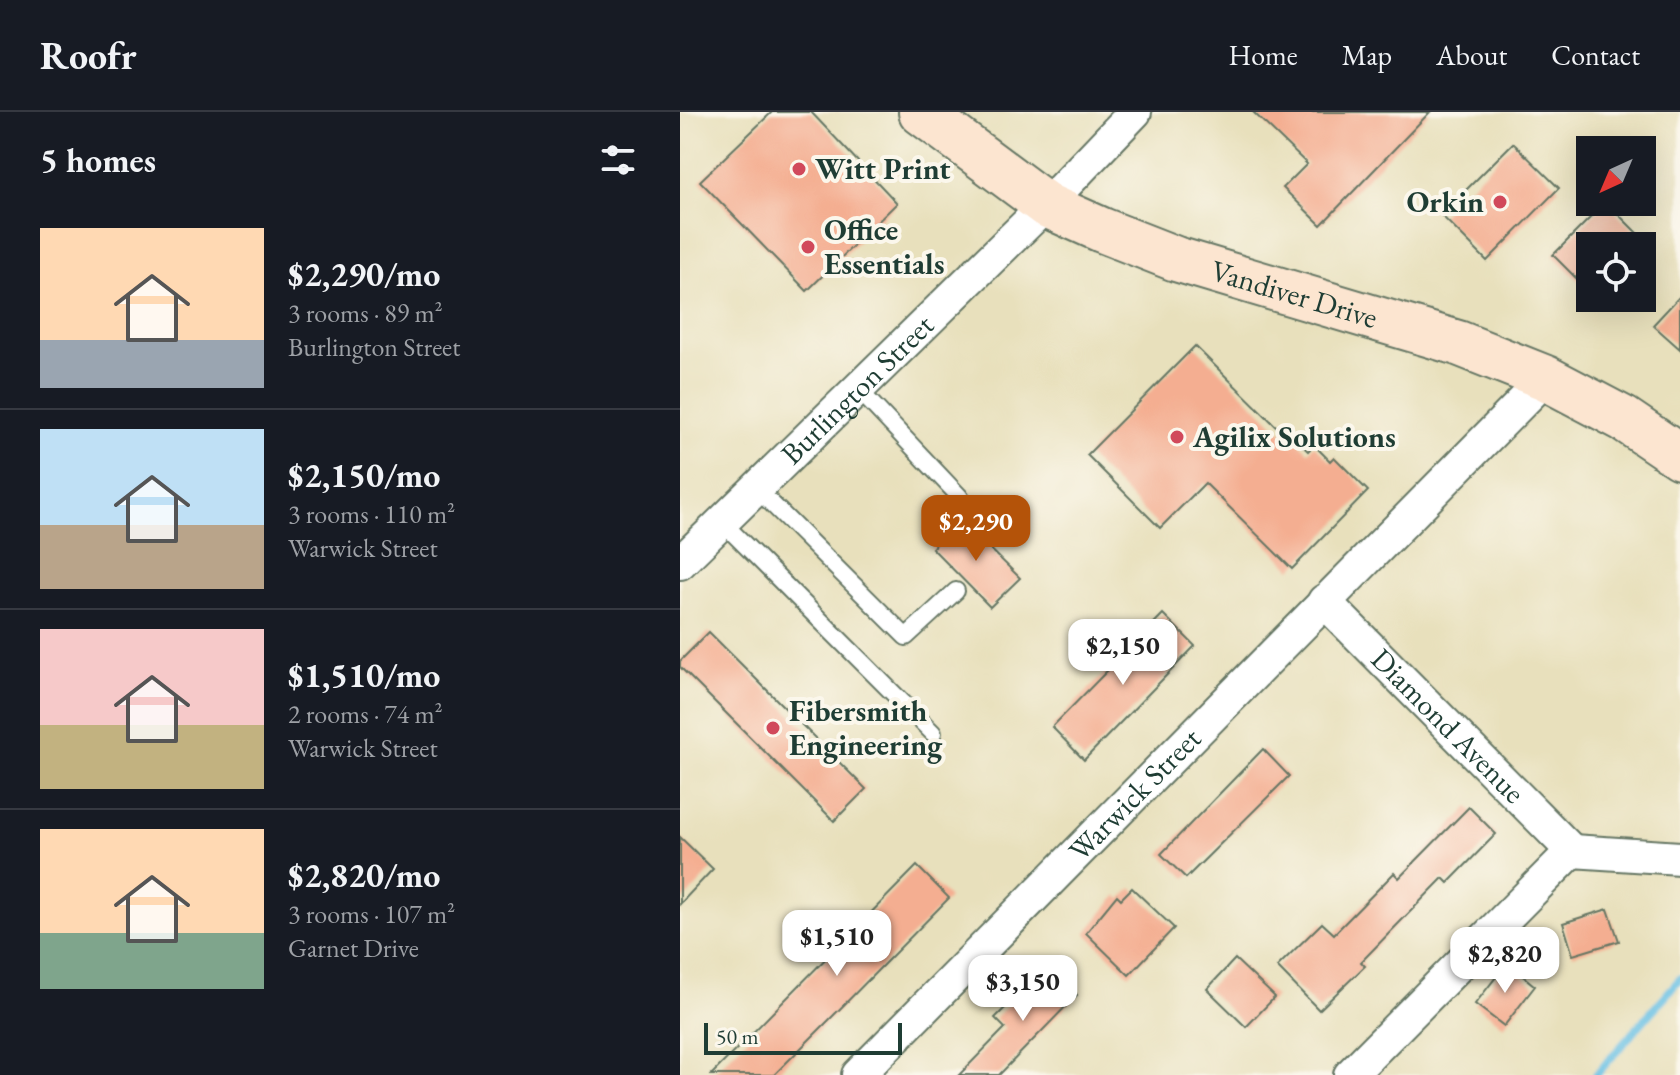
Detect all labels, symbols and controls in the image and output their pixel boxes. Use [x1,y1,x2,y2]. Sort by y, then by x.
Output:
text: Roofr [40,31,137,80]
text: Home [1228,37,1298,73]
text: Map [1342,37,1392,73]
text: About [1436,37,1507,73]
text: Contact [1551,37,1640,73]
north arrow [1576,136,1656,216]
map controls [1576,136,1656,312]
text: 5 homes [40,138,156,182]
icon: filters [596,138,640,182]
place label: Witt Print [815,149,951,188]
marker: Witt Print [790,160,808,178]
place label: Orkin [1407,182,1484,221]
marker: Orkin [1491,193,1509,211]
place label: Office Essentials [824,210,944,283]
button: locate [1576,232,1656,312]
marker: Office Essentials [799,238,817,256]
street label: Vandiver Drive [1207,251,1382,337]
text: $2,290/mo [288,252,440,296]
icon: home [104,260,200,356]
text: 3 rooms · 89 m² [288,296,443,330]
street label: Burlington Street [772,305,942,473]
text: Burlington Street [288,330,460,364]
place label: Agilix Solutions [1192,417,1396,456]
marker: Agilix Solutions [1168,428,1186,446]
text: $2,150/mo [288,453,440,497]
icon: home [104,461,200,557]
pin: $2,290 [911,495,1041,563]
text: 3 rooms · 110 m² [288,497,455,531]
text: $2,290 [939,504,1013,538]
text: Warwick Street [288,531,438,565]
pin: $2,150 [1058,619,1188,687]
text: $2,150 [1086,628,1160,662]
street label: Diamond Avenue [1363,640,1534,812]
text: $1,510/mo [288,653,440,697]
icon: home [104,661,200,757]
place label: Fibersmith Engineering [789,691,943,764]
text: 2 rooms · 74 m² [288,697,443,731]
marker: Fibersmith Engineering [764,719,782,737]
street label: Warwick Street [1060,719,1209,869]
text: Warwick Street [288,731,438,765]
text: $2,820/mo [288,853,440,897]
icon: home [104,861,200,957]
text: 3 rooms · 107 m² [288,897,455,931]
pin: $1,510 [772,910,902,978]
text: $1,510 [800,919,874,953]
pin: $2,820 [1440,927,1570,995]
text: Garnet Drive [288,931,419,965]
text: $2,820 [1468,936,1542,970]
pin: $3,150 [958,955,1088,1023]
text: $3,150 [986,964,1060,998]
scale bar [704,1019,902,1055]
text: 50 m [716,1022,759,1051]

